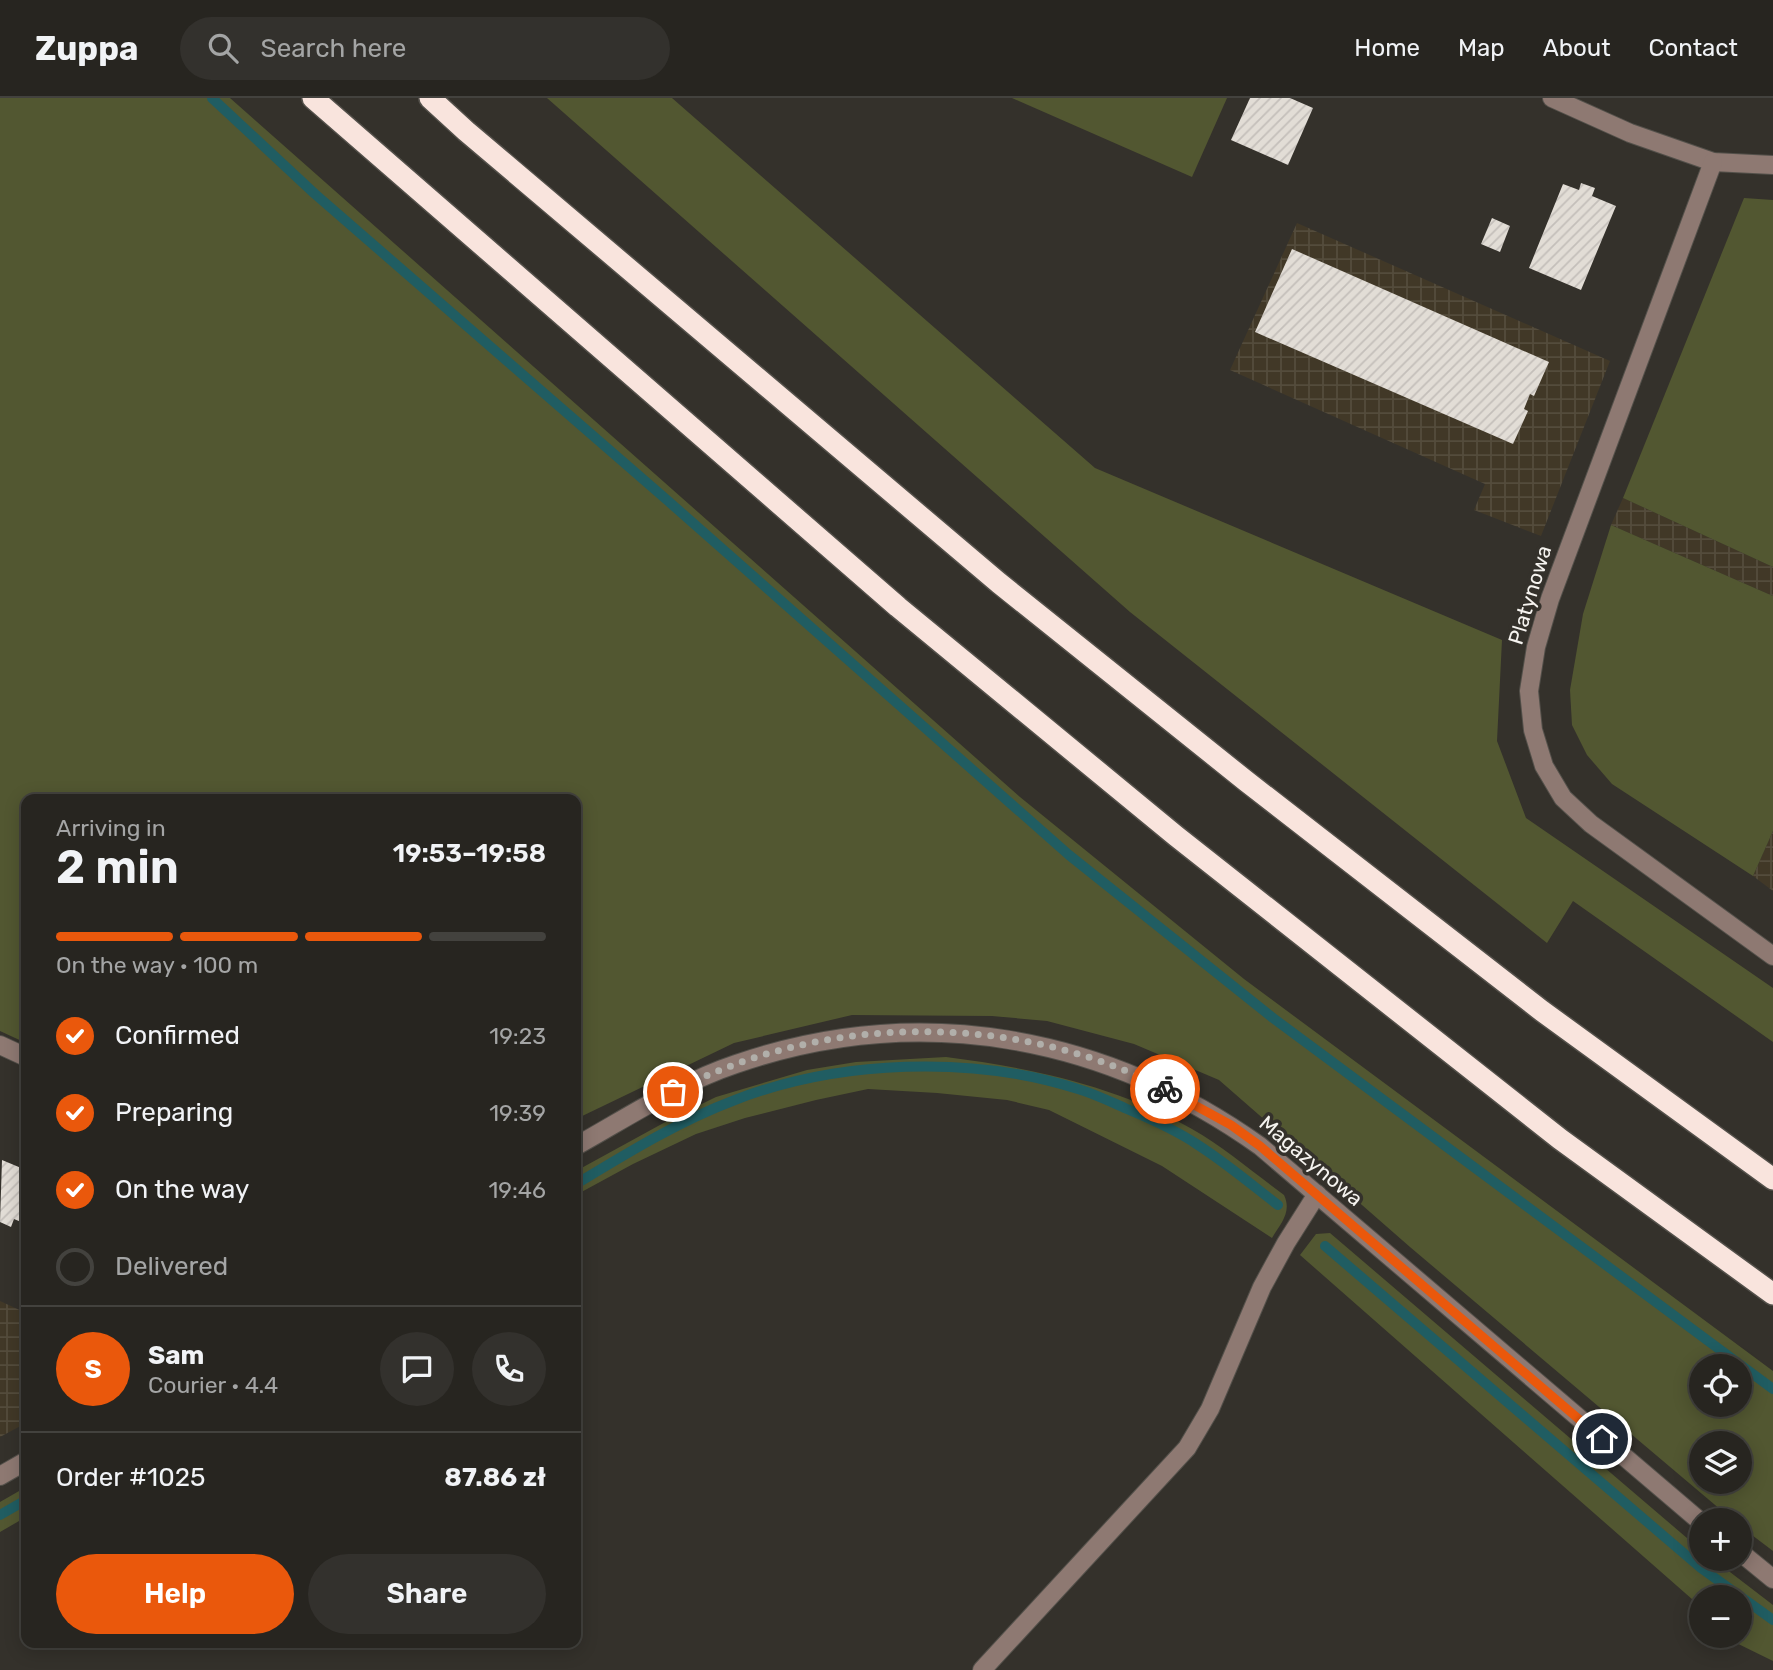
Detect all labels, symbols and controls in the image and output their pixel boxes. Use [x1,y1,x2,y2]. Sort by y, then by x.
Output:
search box [180,17,670,80]
text: Zuppa [35,29,138,68]
icon: search [204,29,242,67]
text: Search here [260,33,406,64]
text: Home [1354,34,1420,62]
text: Map [1458,34,1505,62]
text: About [1543,34,1611,62]
text: Contact [1649,34,1738,62]
street label: Platynowa [1503,542,1556,648]
text: Arriving in [56,814,166,842]
text: 19:53–19:58 [393,838,546,869]
text: 2 min [56,840,179,895]
text: On the way · 100 m [56,951,258,979]
icon: check [56,1017,94,1055]
text: Confirmed [115,1020,240,1051]
text: 19:23 [489,1022,546,1050]
courier [1130,1054,1200,1124]
pin [643,1062,703,1122]
icon: bike [1146,1070,1184,1108]
icon: bag [654,1073,692,1111]
icon: check [56,1094,94,1132]
text: Preparing [115,1097,233,1128]
text: 19:39 [489,1099,546,1127]
street label: Magazynowa [1255,1110,1368,1211]
icon: check [56,1171,94,1209]
text: On the way [115,1174,249,1205]
text: 19:46 [488,1176,546,1204]
text: Delivered [115,1251,228,1282]
button: chat [380,1332,454,1406]
button: phone [472,1332,546,1406]
text: Sam [148,1340,204,1371]
text: S [84,1354,102,1385]
map controls [1689,1354,1752,1648]
button: locate [1689,1354,1752,1417]
text: Courier · 4.4 [148,1371,278,1399]
pin [1572,1409,1632,1469]
icon: home [1583,1420,1621,1458]
button: layers [1689,1431,1752,1494]
text: Order #1025 [56,1462,205,1493]
text: 87.86 zł [444,1462,546,1493]
button: + [1689,1508,1752,1571]
button: Help [56,1554,294,1634]
button: Share [308,1554,546,1634]
button: − [1689,1585,1752,1648]

